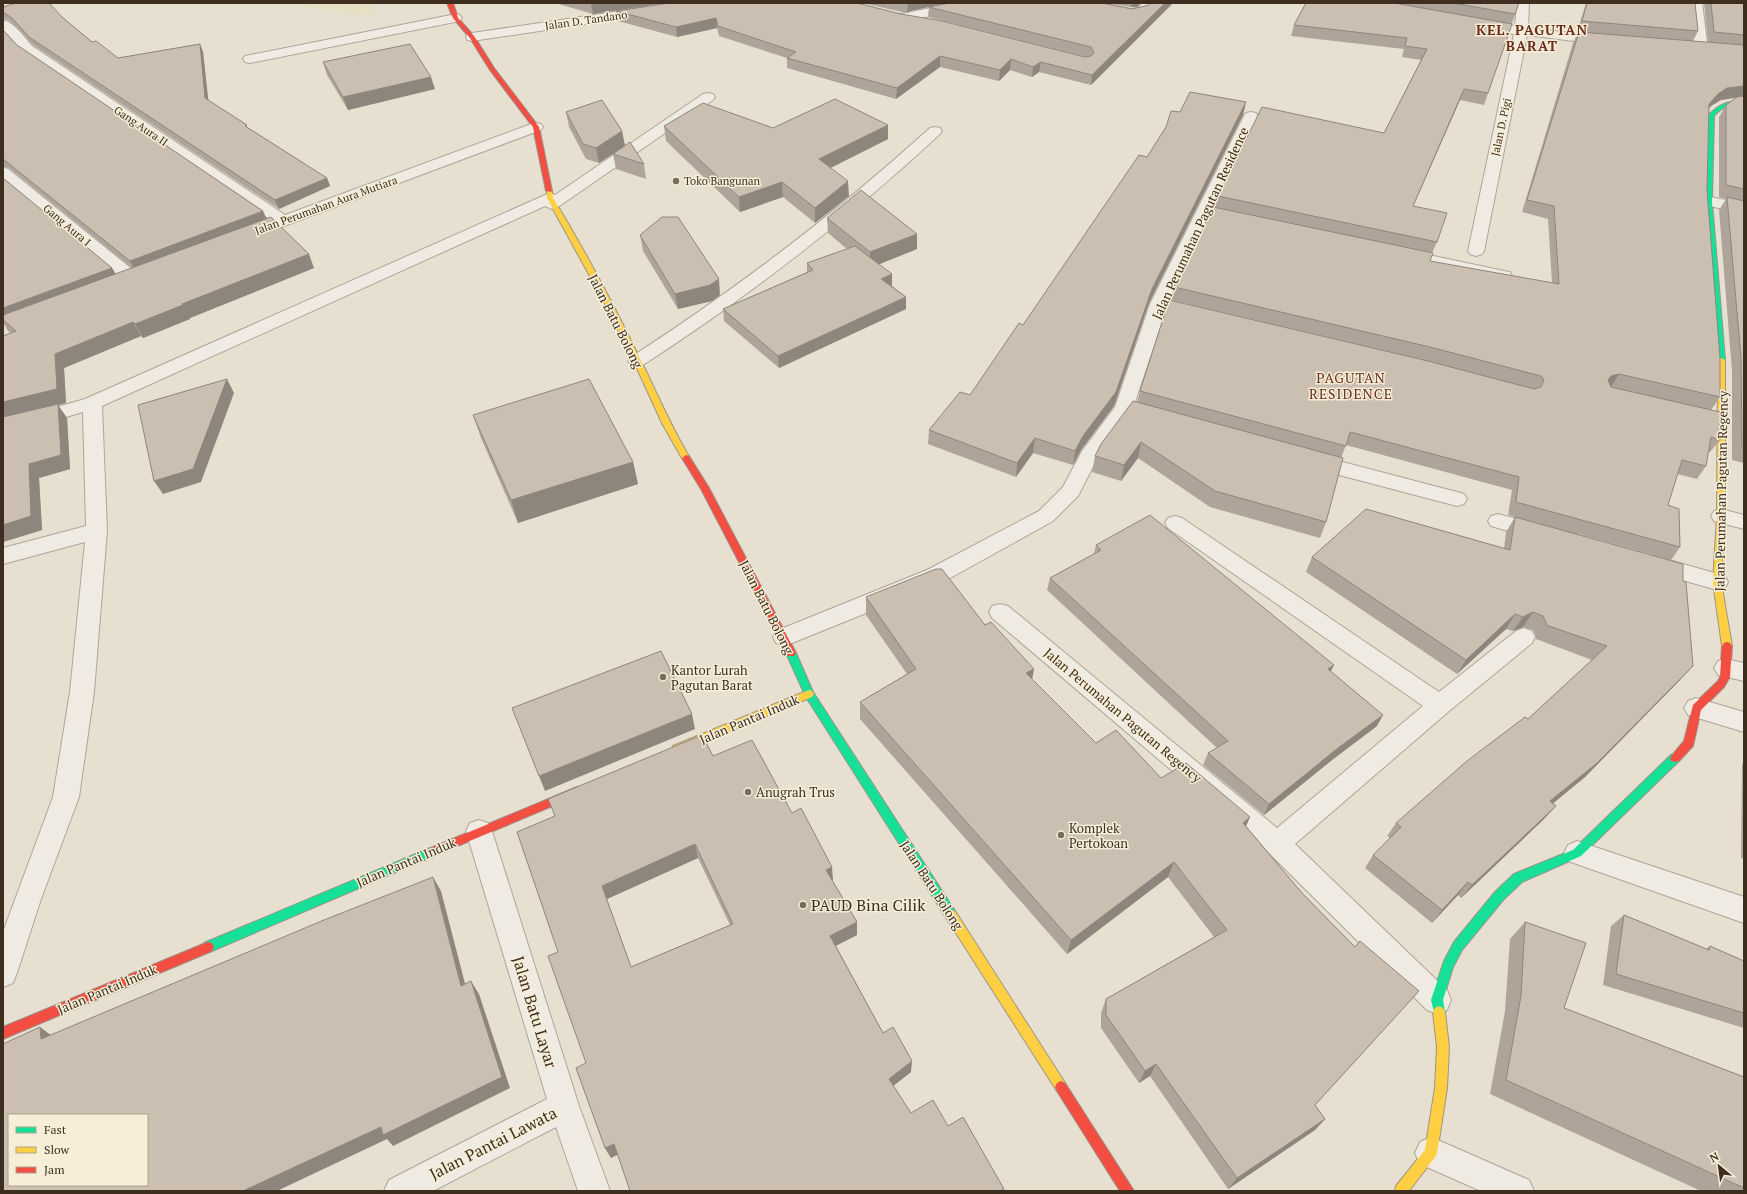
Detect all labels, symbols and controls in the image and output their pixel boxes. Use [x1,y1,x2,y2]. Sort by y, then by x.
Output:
street label: Jalan D. Tandano [544,7,628,33]
district label: KEL. PAGUTAN BARAT [1476,20,1588,55]
street label: Jalan D. Pigi [1488,97,1514,157]
street label: Gang Aura II [111,103,171,149]
street label: Jalan Perumahan Pagutan Residence [1147,124,1253,322]
street label: Jalan Perumahan Aura Mutiara [253,173,400,237]
place label: Toko Bangunan [684,174,761,188]
marker: Toko Bangunan [671,176,681,186]
street label: Gang Aura I [40,201,94,249]
street label: Jalan Batu Bolong [585,271,648,371]
district label: PAGUTAN RESIDENCE [1309,368,1393,403]
street label: Jalan Perumahan Pagutan Regency [1710,390,1732,592]
street label: Jalan Batu Bolong [736,557,799,657]
street label: Jalan Perumahan Pagutan Regency [1040,644,1206,787]
place label: Kantor Lurah Pagutan Barat [671,661,753,694]
marker: Kantor Lurah Pagutan Barat [658,672,668,682]
street label: Jalan Pantai Induk [696,690,802,748]
place label: Anugrah Trus [756,783,835,801]
marker: Anugrah Trus [743,787,753,797]
place label: Komplek Pertokoan [1069,819,1128,852]
marker: Komplek Pertokoan [1056,830,1066,840]
street label: Jalan Pantai Induk [353,833,459,891]
street label: Jalan Batu Bolong [896,837,968,933]
place label: PAUD Bina Cilik [811,894,926,916]
marker: PAUD Bina Cilik [798,900,808,910]
street label: Jalan Batu Layar [508,953,563,1071]
street label: Jalan Pantai Induk [54,960,160,1018]
street label: Jalan Pantai Lawata [426,1101,560,1185]
legend [8,1114,148,1186]
text: Fast [44,1122,67,1137]
text: Slow [44,1142,70,1157]
north arrow [1699,1146,1739,1186]
text: N [1707,1149,1722,1165]
text: Jam [44,1162,65,1177]

